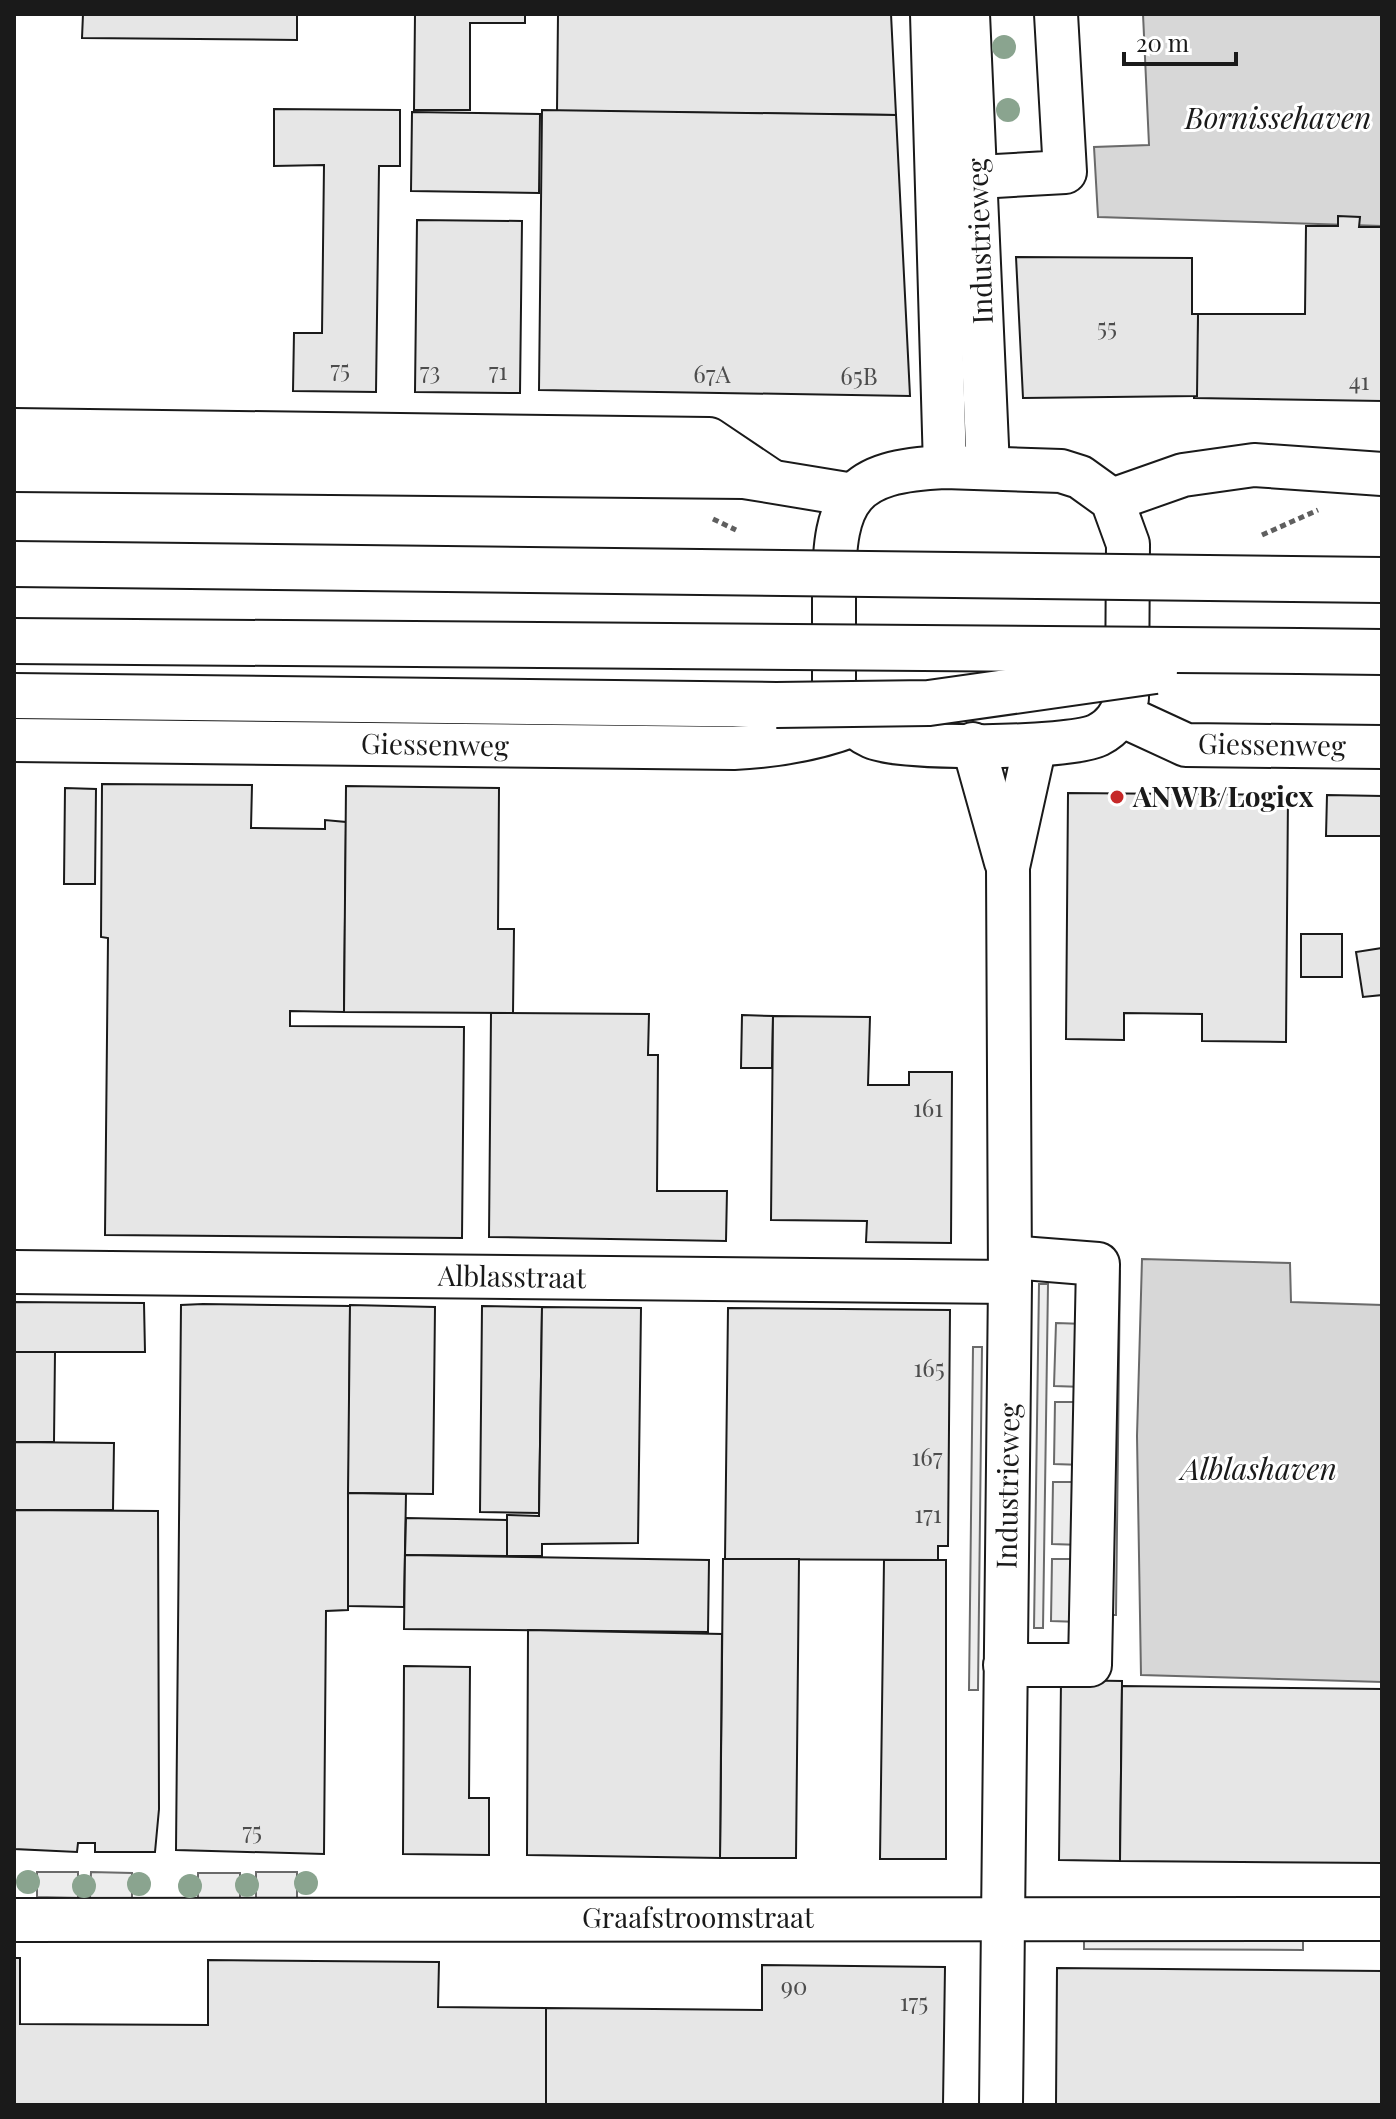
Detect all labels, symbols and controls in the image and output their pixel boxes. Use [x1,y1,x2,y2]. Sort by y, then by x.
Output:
scale bar [1124,16,1236,66]
text: 20 m [1136,26,1189,58]
water label: Bornissehaven [1184,97,1371,137]
street label: Industrieweg [957,157,1000,325]
house number: 55 [1097,310,1117,342]
house number: 75 [330,352,350,384]
house number: 73 [420,354,440,386]
house number: 71 [489,354,507,386]
house number: 67A [693,357,732,389]
house number: 65B [840,359,878,391]
house number: 41 [1349,364,1369,396]
street label: Giessenweg [361,724,510,763]
street label: Giessenweg [1198,724,1347,763]
place label: ANWB/Logicx [1132,777,1315,814]
marker: ANWB/Logicx [1108,788,1126,806]
house number: 161 [913,1091,943,1123]
street label: Alblasstraat [437,1256,588,1295]
house number: 165 [913,1351,945,1383]
street label: Industrieweg [987,1402,1026,1569]
house number: 167 [911,1440,943,1472]
water label: Alblashaven [1178,1448,1337,1488]
house number: 171 [914,1497,942,1529]
house number: 75 [242,1814,262,1846]
street label: Graafstroomstraat [582,1898,815,1935]
house number: 90 [781,1969,807,2001]
house number: 175 [900,1985,928,2017]

